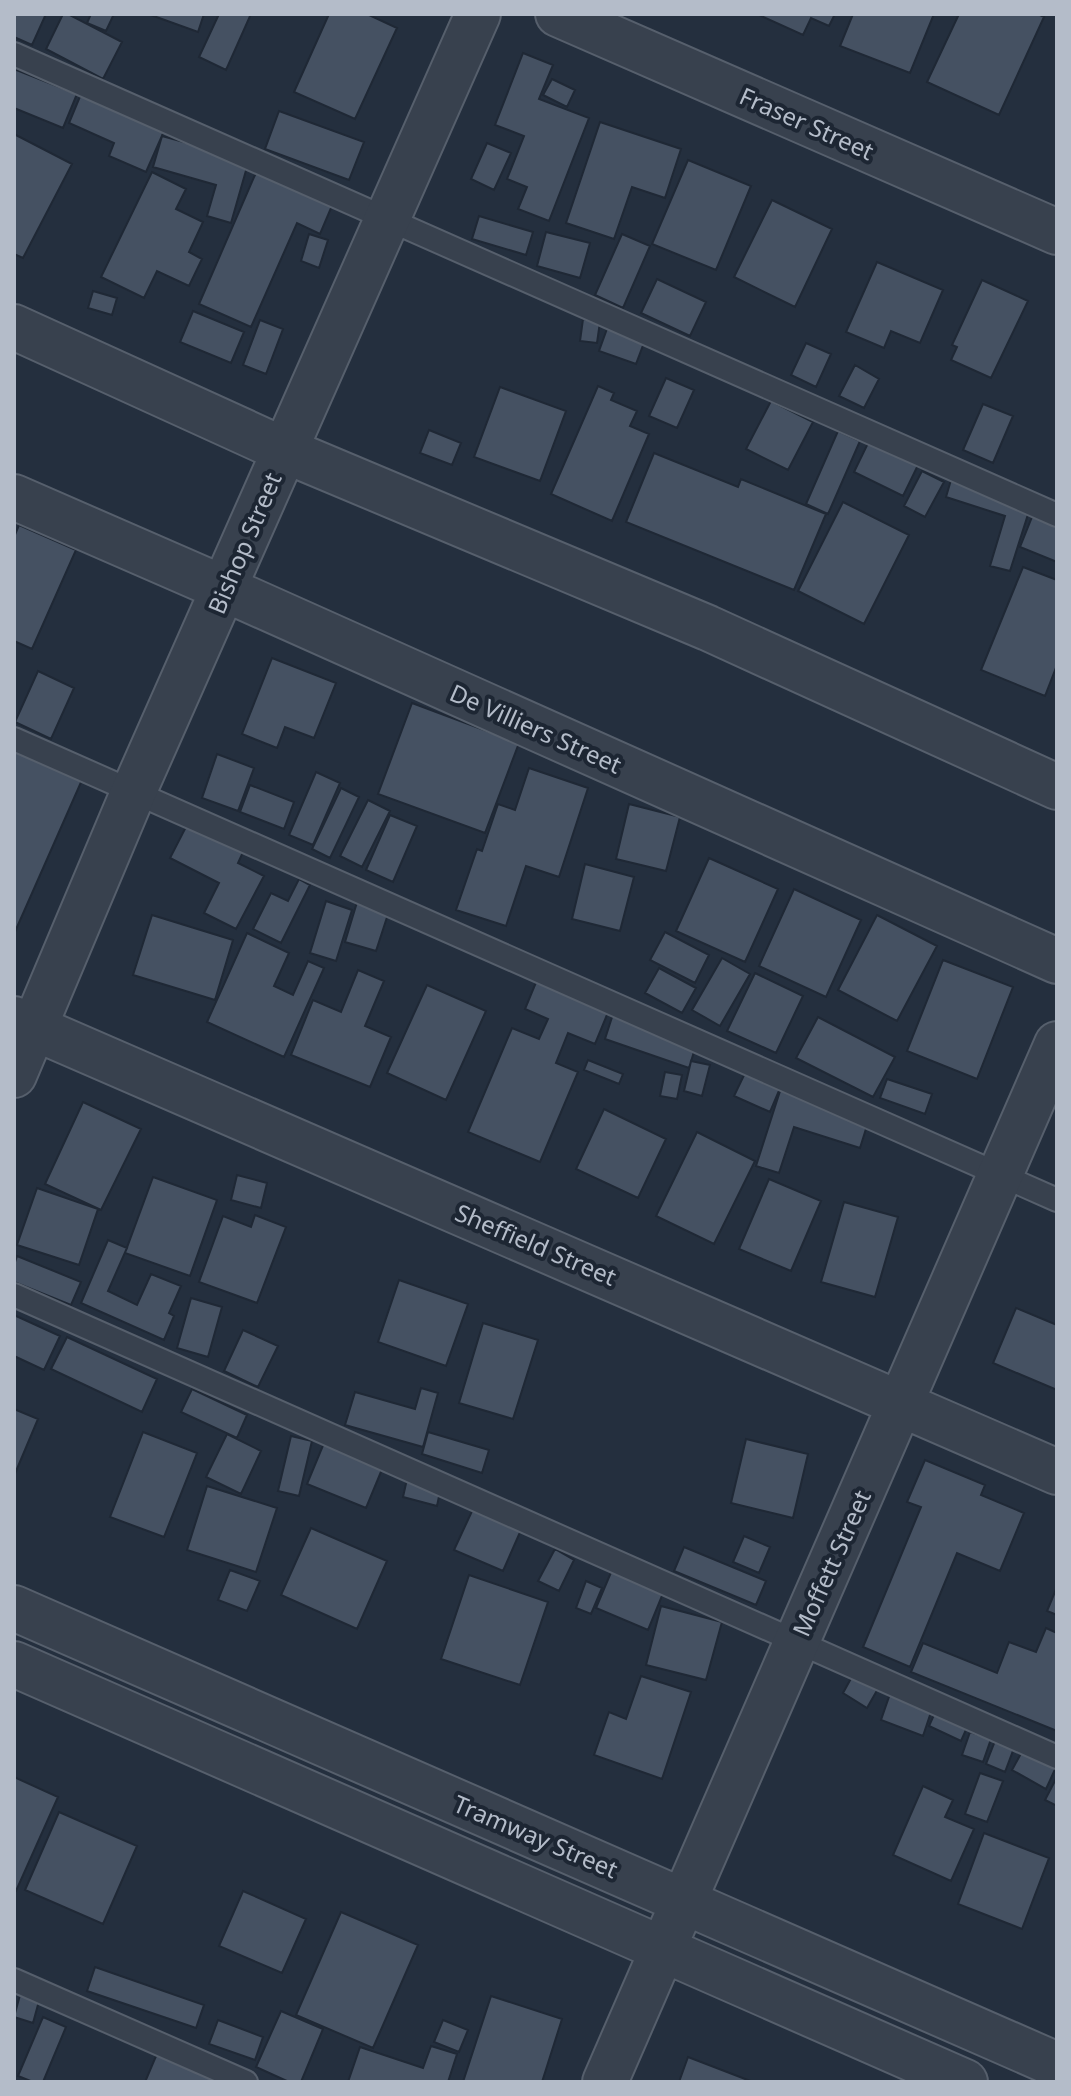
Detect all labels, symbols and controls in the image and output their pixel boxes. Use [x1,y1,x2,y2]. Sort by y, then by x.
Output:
street label: Fraser Street [735,79,880,167]
street label: Bishop Street [199,467,289,619]
street label: De Villiers Street [445,675,627,781]
street label: Sheffield Street [450,1195,622,1293]
street label: Moffett Street [784,1484,878,1641]
street label: Tramway Street [449,1787,623,1886]

